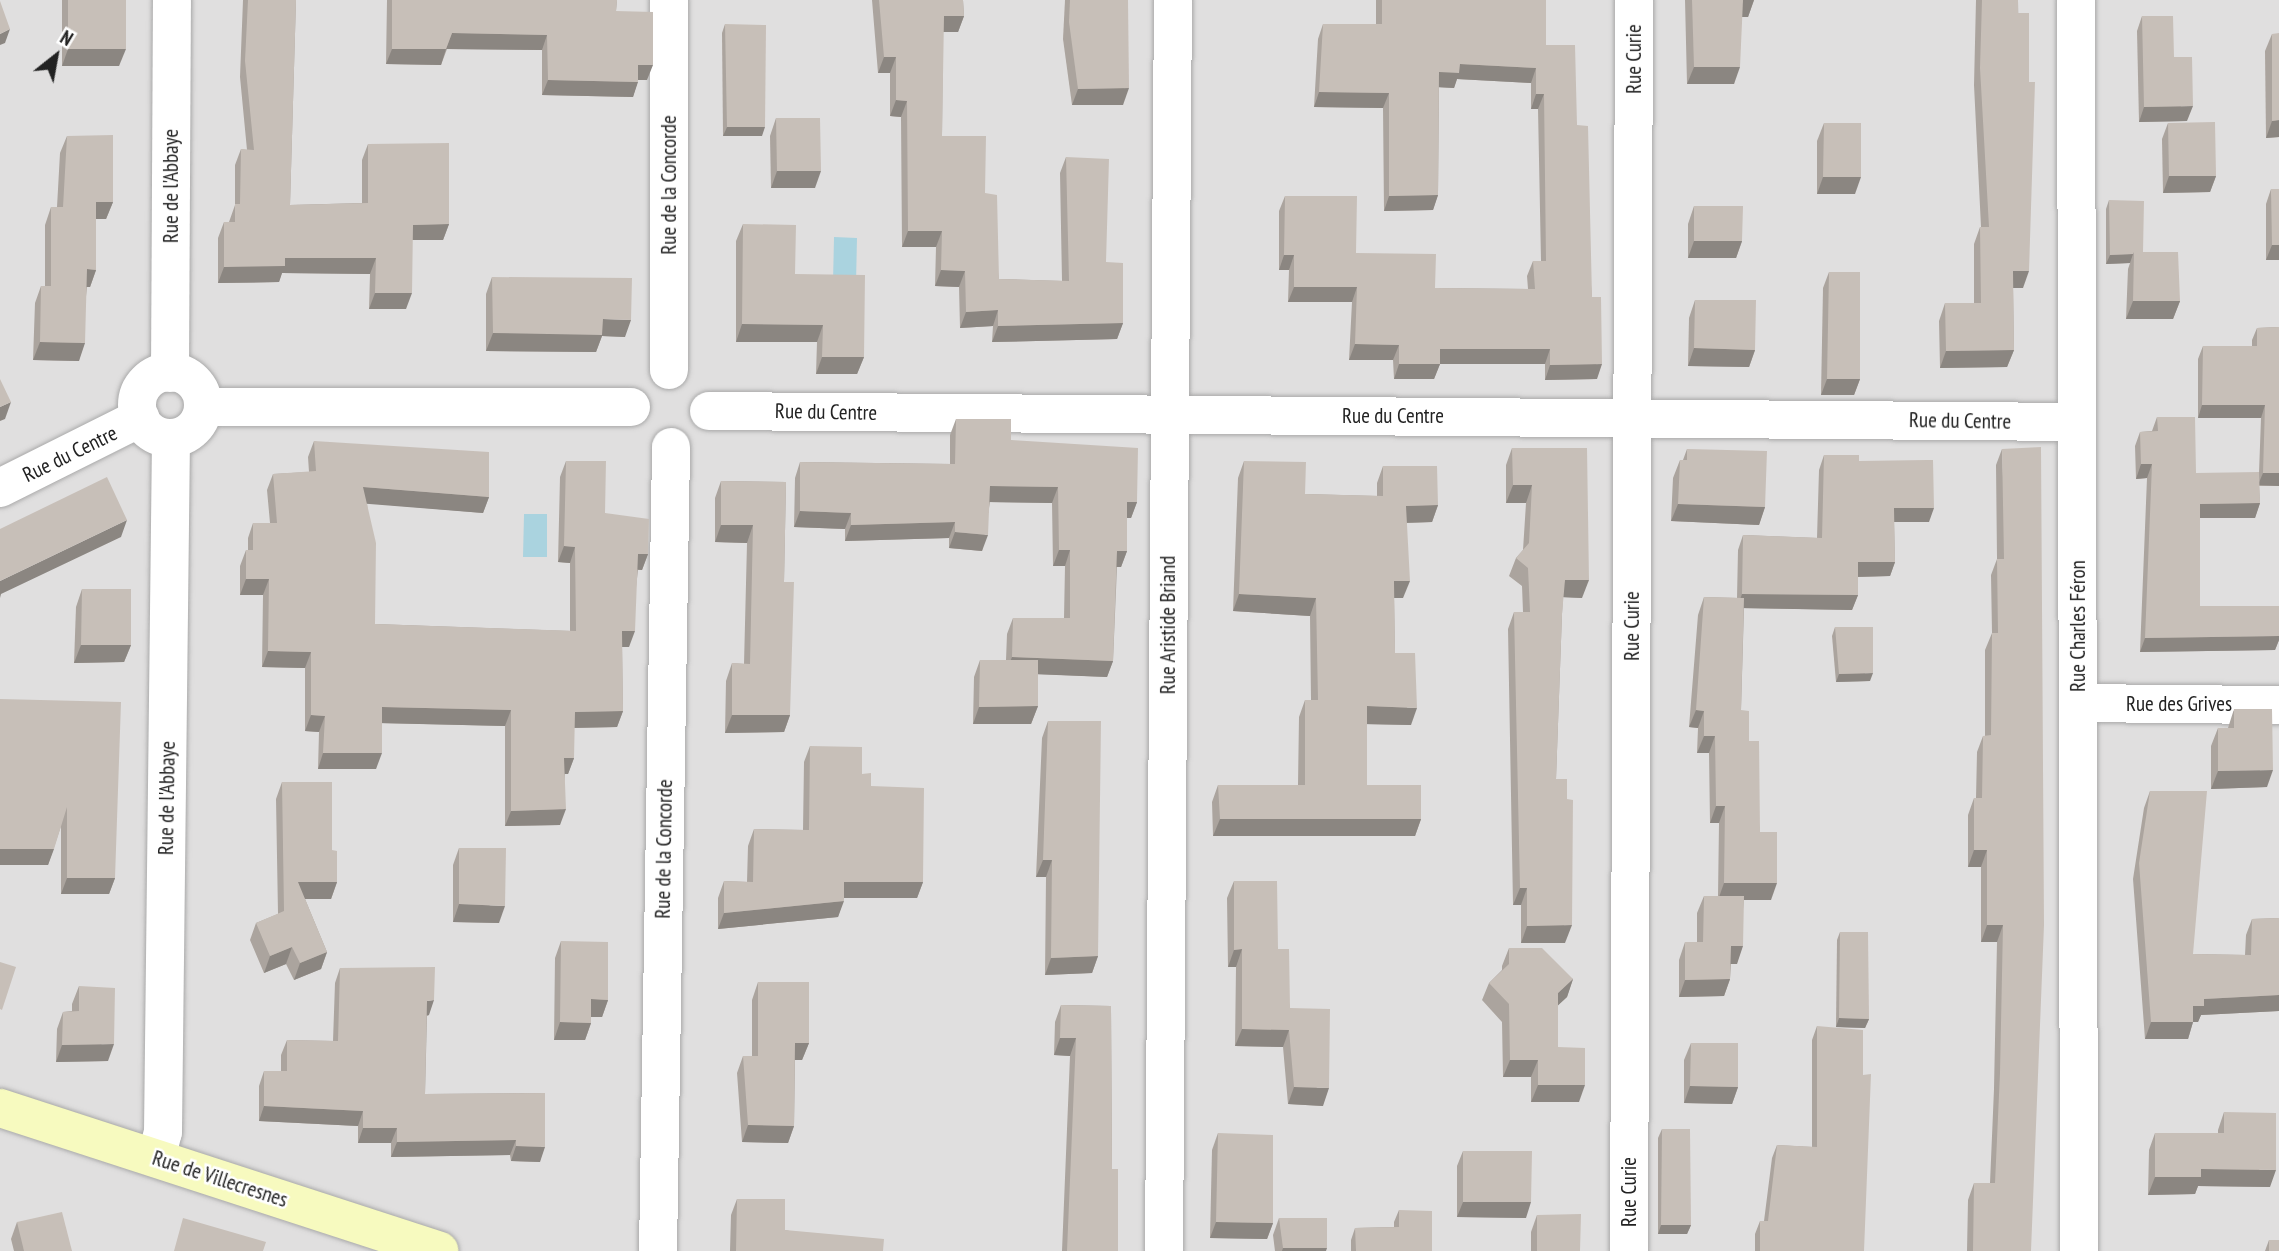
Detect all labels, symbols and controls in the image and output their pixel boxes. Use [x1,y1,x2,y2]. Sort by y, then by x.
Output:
north arrow [21,21,91,91]
street label: Rue Curie [1621,24,1647,94]
text: N [56,25,77,51]
street label: Rue de la Concorde [656,115,682,255]
street label: Rue de l'Abbaye [158,129,184,243]
street label: Rue du Centre [775,399,877,425]
street label: Rue du Centre [1342,403,1444,429]
street label: Rue du Centre [1909,408,2011,434]
street label: Rue du Centre [19,420,121,488]
street label: Rue Aristide Briand [1155,555,1181,695]
street label: Rue Charles Féron [2065,560,2091,692]
street label: Rue Curie [1619,591,1645,661]
street label: Rue des Grives [2126,691,2232,717]
street label: Rue de l'Abbaye [153,741,181,855]
street label: Rue de la Concorde [650,779,678,919]
street label: Rue de Villecresnes [149,1145,291,1213]
street label: Rue Curie [1616,1157,1642,1227]

